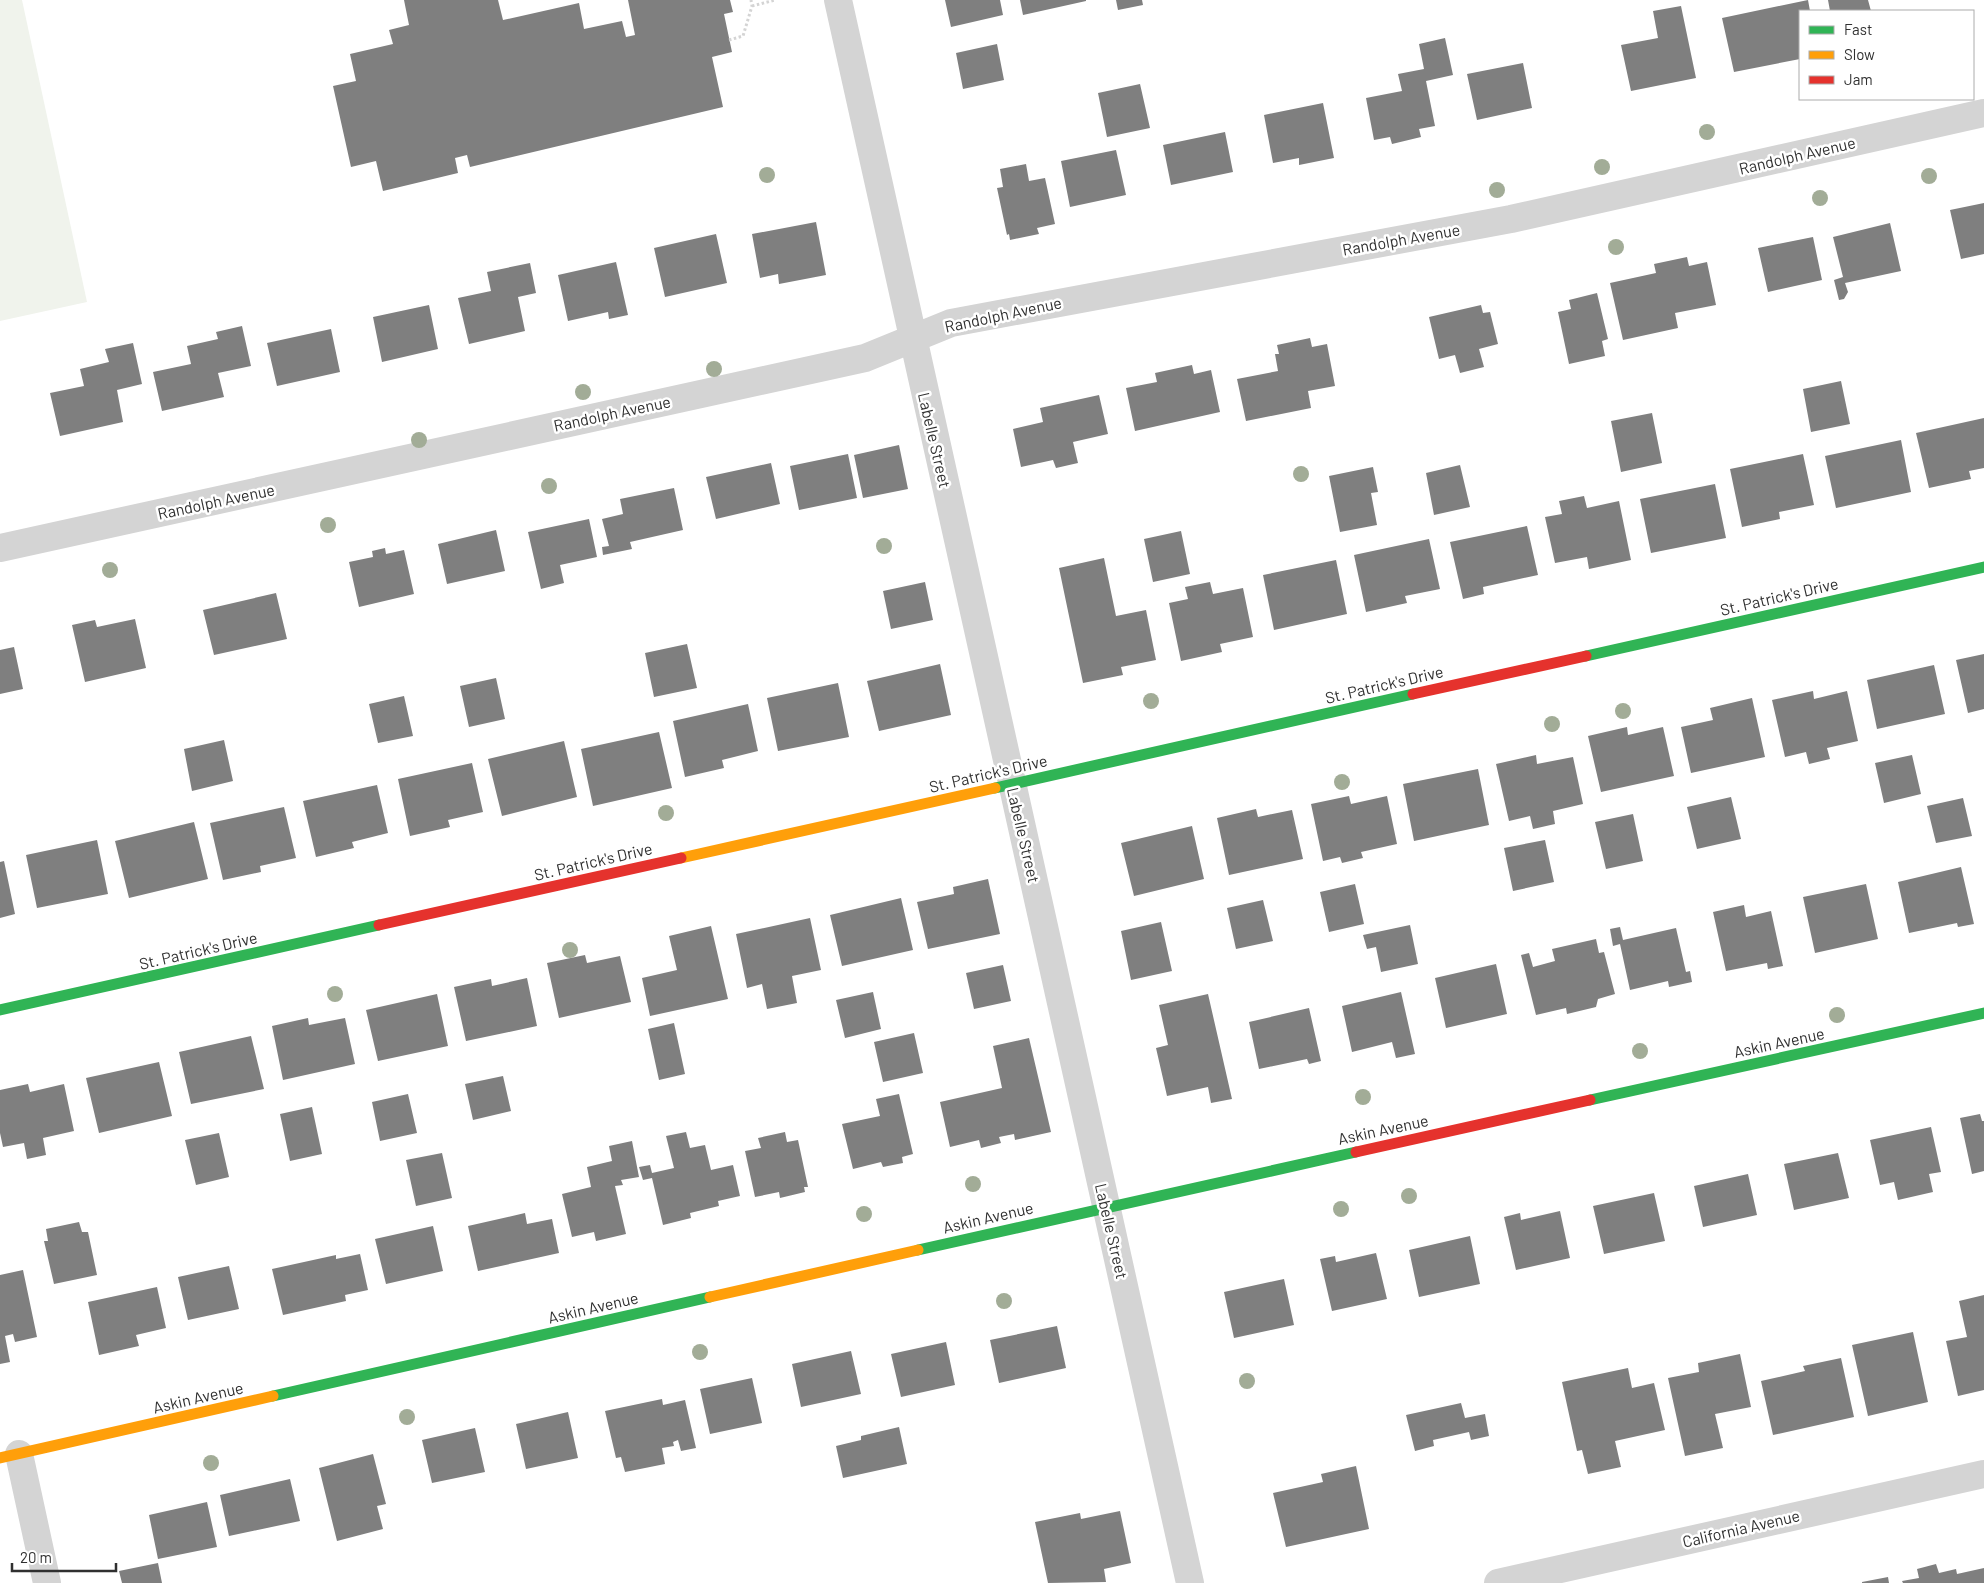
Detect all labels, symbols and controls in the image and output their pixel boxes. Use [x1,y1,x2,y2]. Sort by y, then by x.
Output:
legend [1799,10,1974,100]
text: Fast [1844,20,1872,38]
text: Slow [1844,45,1875,63]
text: Jam [1844,70,1873,88]
street label: Randolph Avenue [1737,132,1857,178]
street label: Randolph Avenue [1341,219,1461,259]
street label: Randolph Avenue [943,292,1063,336]
street label: Randolph Avenue [552,391,672,435]
street label: Labelle Street [915,391,955,489]
street label: Randolph Avenue [156,479,276,523]
street label: St. Patrick's Drive [1718,573,1840,619]
street label: St. Patrick's Drive [1323,661,1445,707]
street label: St. Patrick's Drive [927,750,1049,796]
street label: Labelle Street [1004,786,1044,884]
street label: St. Patrick's Drive [532,838,654,884]
street label: St. Patrick's Drive [137,927,259,973]
street label: Askin Avenue [1732,1023,1826,1061]
street label: Askin Avenue [1336,1110,1430,1148]
street label: Labelle Street [1092,1182,1132,1280]
street label: Askin Avenue [941,1197,1035,1237]
street label: Askin Avenue [546,1287,640,1327]
street label: Askin Avenue [151,1377,245,1417]
street label: California Avenue [1680,1505,1802,1551]
scale bar [12,1540,116,1572]
text: 20 m [20,1548,52,1566]

